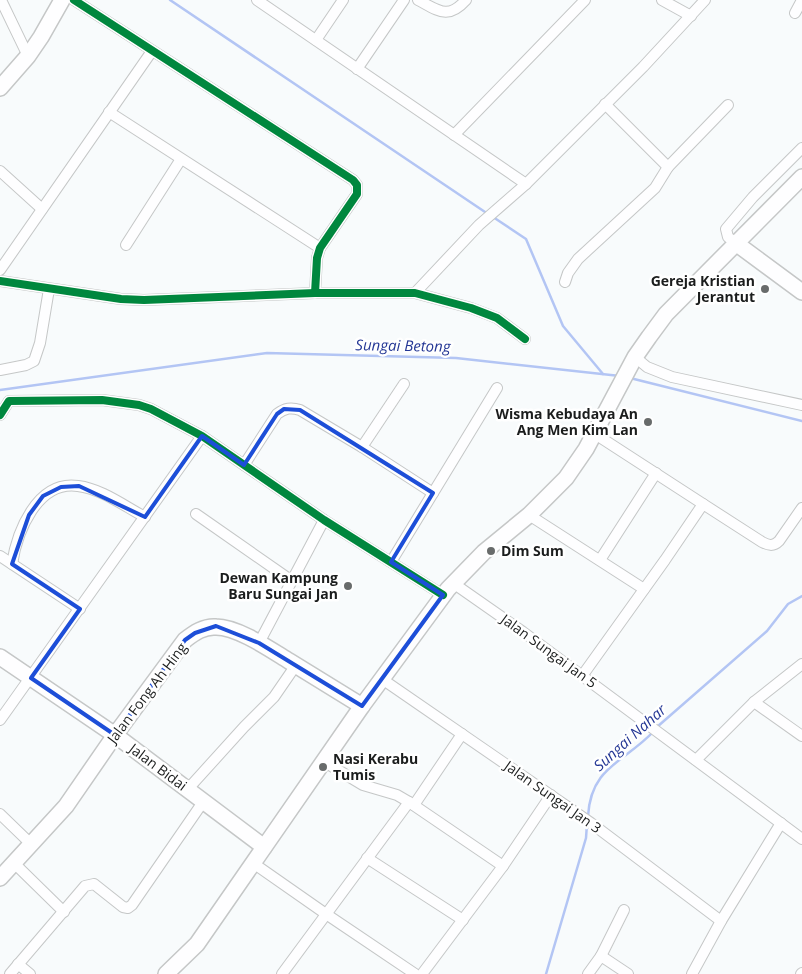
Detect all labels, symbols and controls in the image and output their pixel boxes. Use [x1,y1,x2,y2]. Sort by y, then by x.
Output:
place label: Gereja Kristian Jerantut [651,271,755,306]
marker: Gereja Kristian Jerantut [759,283,771,295]
water label: Sungai Betong [355,334,452,356]
place label: Wisma Kebudaya An Ang Men Kim Lan [496,404,638,439]
marker: Wisma Kebudaya An Ang Men Kim Lan [642,416,654,428]
place label: Dim Sum [501,541,564,560]
marker: Dim Sum [485,545,497,557]
place label: Dewan Kampung Baru Sungai Jan [219,568,338,603]
marker: Dewan Kampung Baru Sungai Jan [342,580,354,592]
street label: Jalan Sungai Jan 5 [496,608,601,692]
street label: Jalan Fong Ah Hing [101,638,191,749]
water label: Sungai Nahar [589,699,671,775]
street label: Jalan Bidai [124,737,191,795]
place label: Nasi Kerabu Tumis [333,749,418,784]
street label: Jalan Sungai Jan 3 [499,755,606,837]
marker: Nasi Kerabu Tumis [317,761,329,773]

